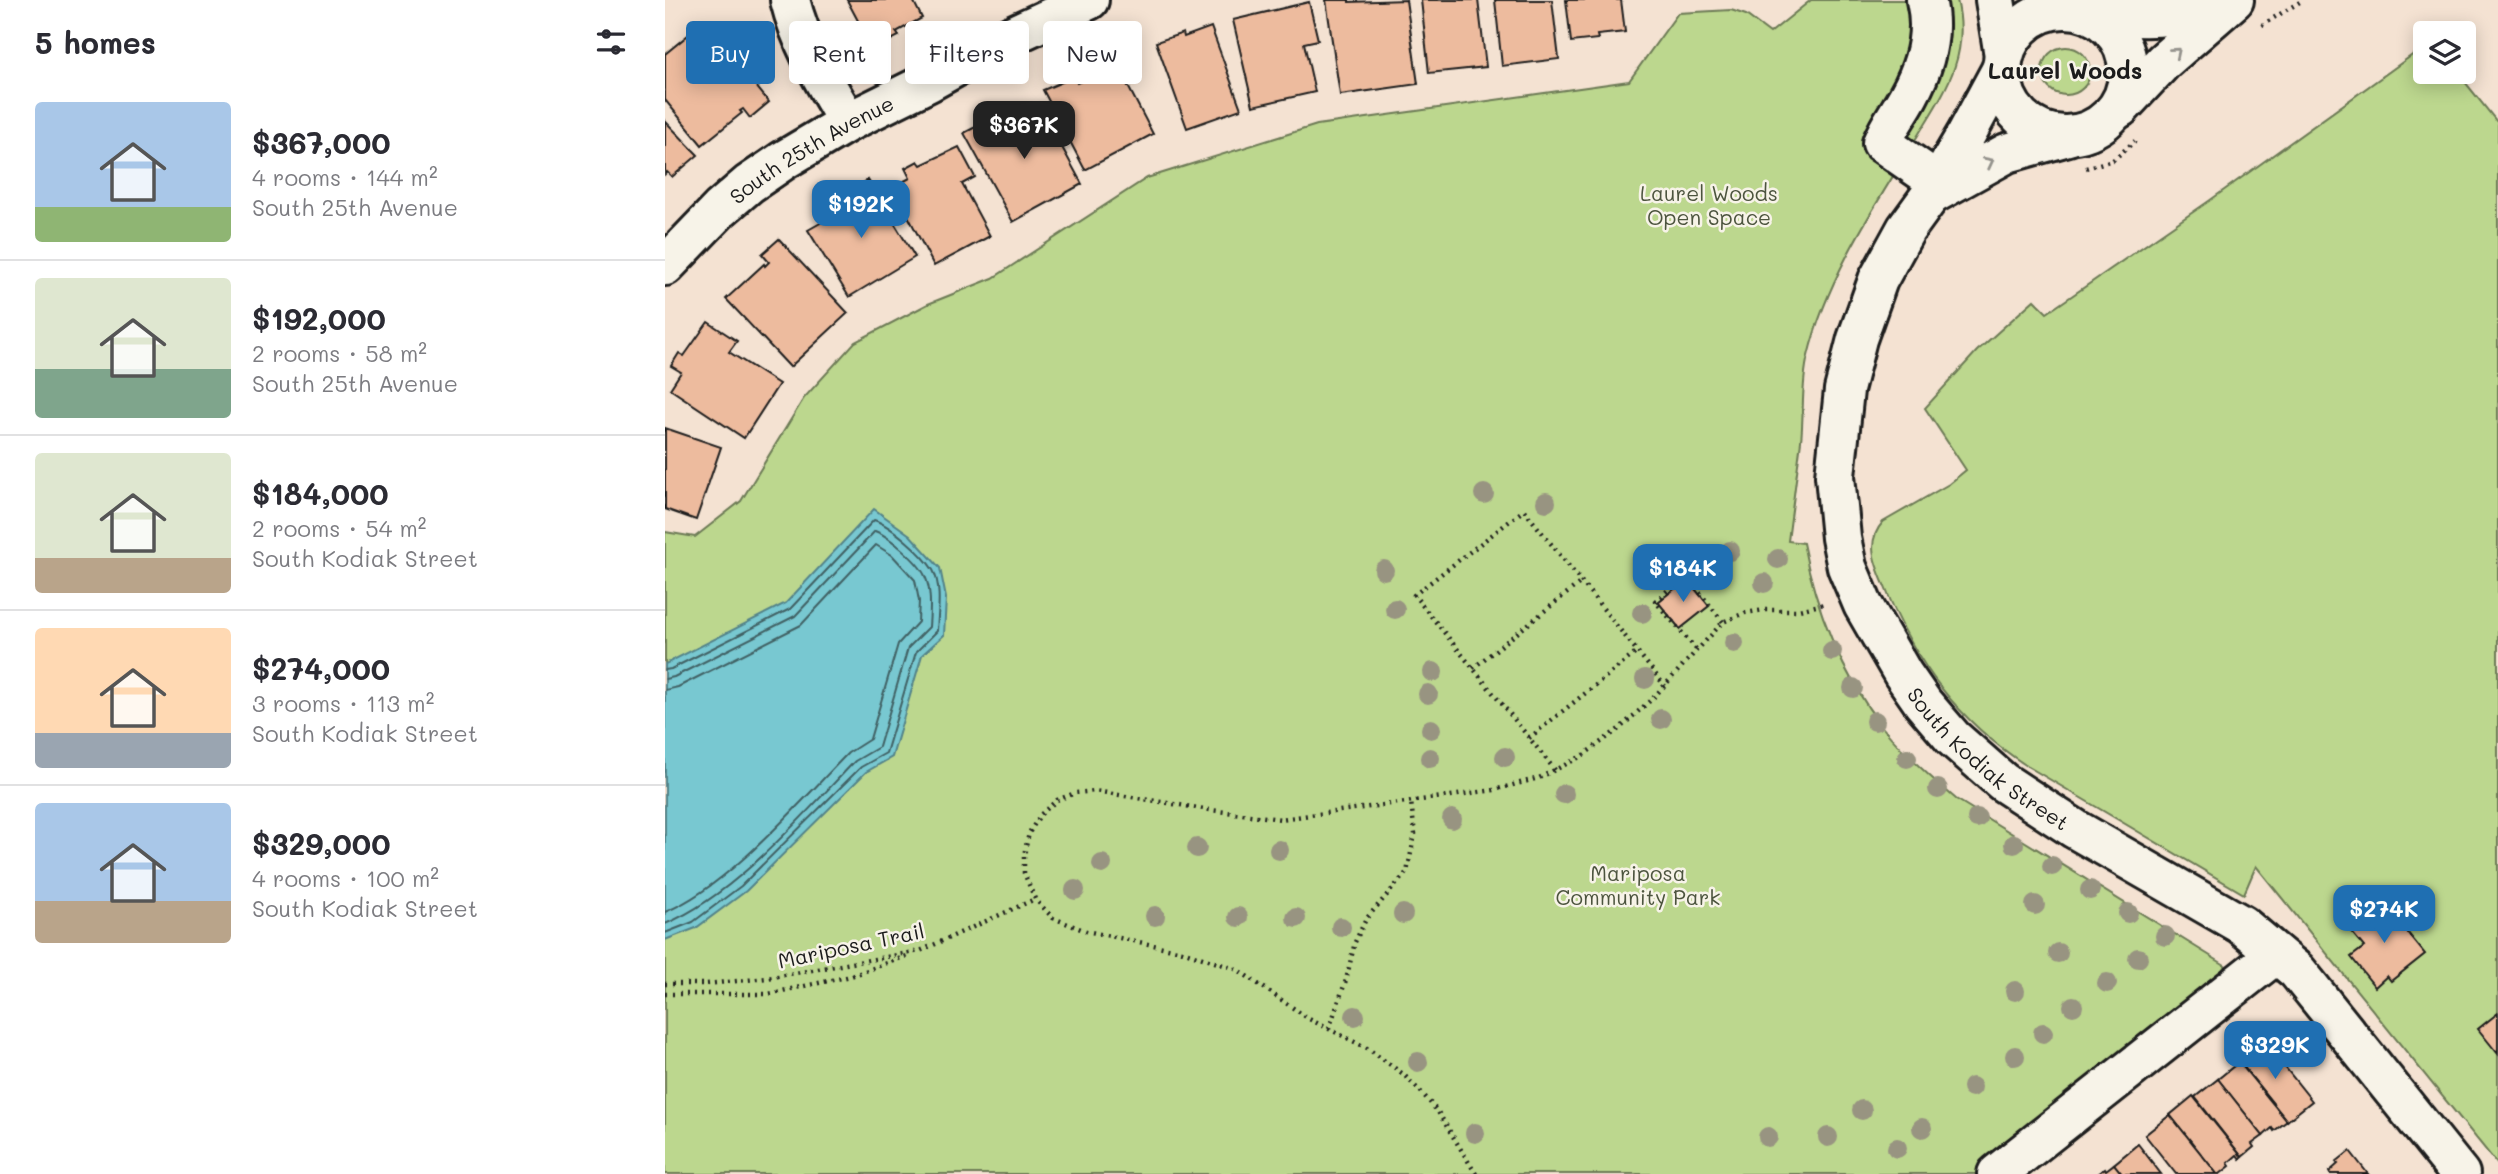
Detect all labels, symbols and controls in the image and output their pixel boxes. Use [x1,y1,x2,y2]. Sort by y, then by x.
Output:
chip: Buy [686,21,775,84]
chip: Rent [789,21,891,84]
chip: Filters [905,21,1029,84]
chip: New [1043,21,1142,84]
map controls [2413,21,2476,84]
button: layers [2413,21,2476,84]
text: 5 homes [35,22,156,62]
icon: filters [592,23,630,61]
one-way arrow [2169,47,2181,60]
district label: Laurel Woods [1988,55,2142,85]
street label: South 25th Avenue [723,88,898,209]
pin: $367K [975,102,1073,161]
text: $367K [989,109,1059,139]
text: $367,000 [252,122,390,162]
icon: home [91,130,175,214]
one-way arrow [1982,157,1994,171]
text: 4 rooms · 144 m² [252,162,438,192]
park label: Laurel Woods Open Space [1640,179,1778,230]
pin: $192K [812,180,910,240]
text: $192K [828,188,894,218]
text: South 25th Avenue [252,192,458,222]
text: $192,000 [252,298,386,338]
icon: home [91,306,175,390]
text: 2 rooms · 58 m² [252,338,427,368]
text: South 25th Avenue [252,368,458,398]
text: $184,000 [252,473,389,513]
icon: home [91,481,175,565]
text: 2 rooms · 54 m² [252,513,427,543]
text: South Kodiak Street [252,543,478,573]
pin: $184K [1634,544,1732,604]
text: $184K [1649,552,1717,582]
text: $274,000 [252,648,390,688]
icon: home [91,656,175,740]
street label: South Kodiak Street [1902,681,2075,835]
text: 3 rooms · 113 m² [252,688,434,718]
text: South Kodiak Street [252,718,478,748]
text: $329,000 [252,823,390,863]
icon: home [91,831,175,915]
park label: Mariposa Community Park [1556,859,1721,910]
text: 4 rooms · 100 m² [252,863,439,893]
pin: $274K [2335,886,2433,945]
text: South Kodiak Street [252,893,478,923]
text: $274K [2349,893,2419,923]
street label: Mariposa Trail [775,916,927,974]
pin: $329K [2226,1021,2324,1081]
text: $329K [2240,1029,2310,1059]

